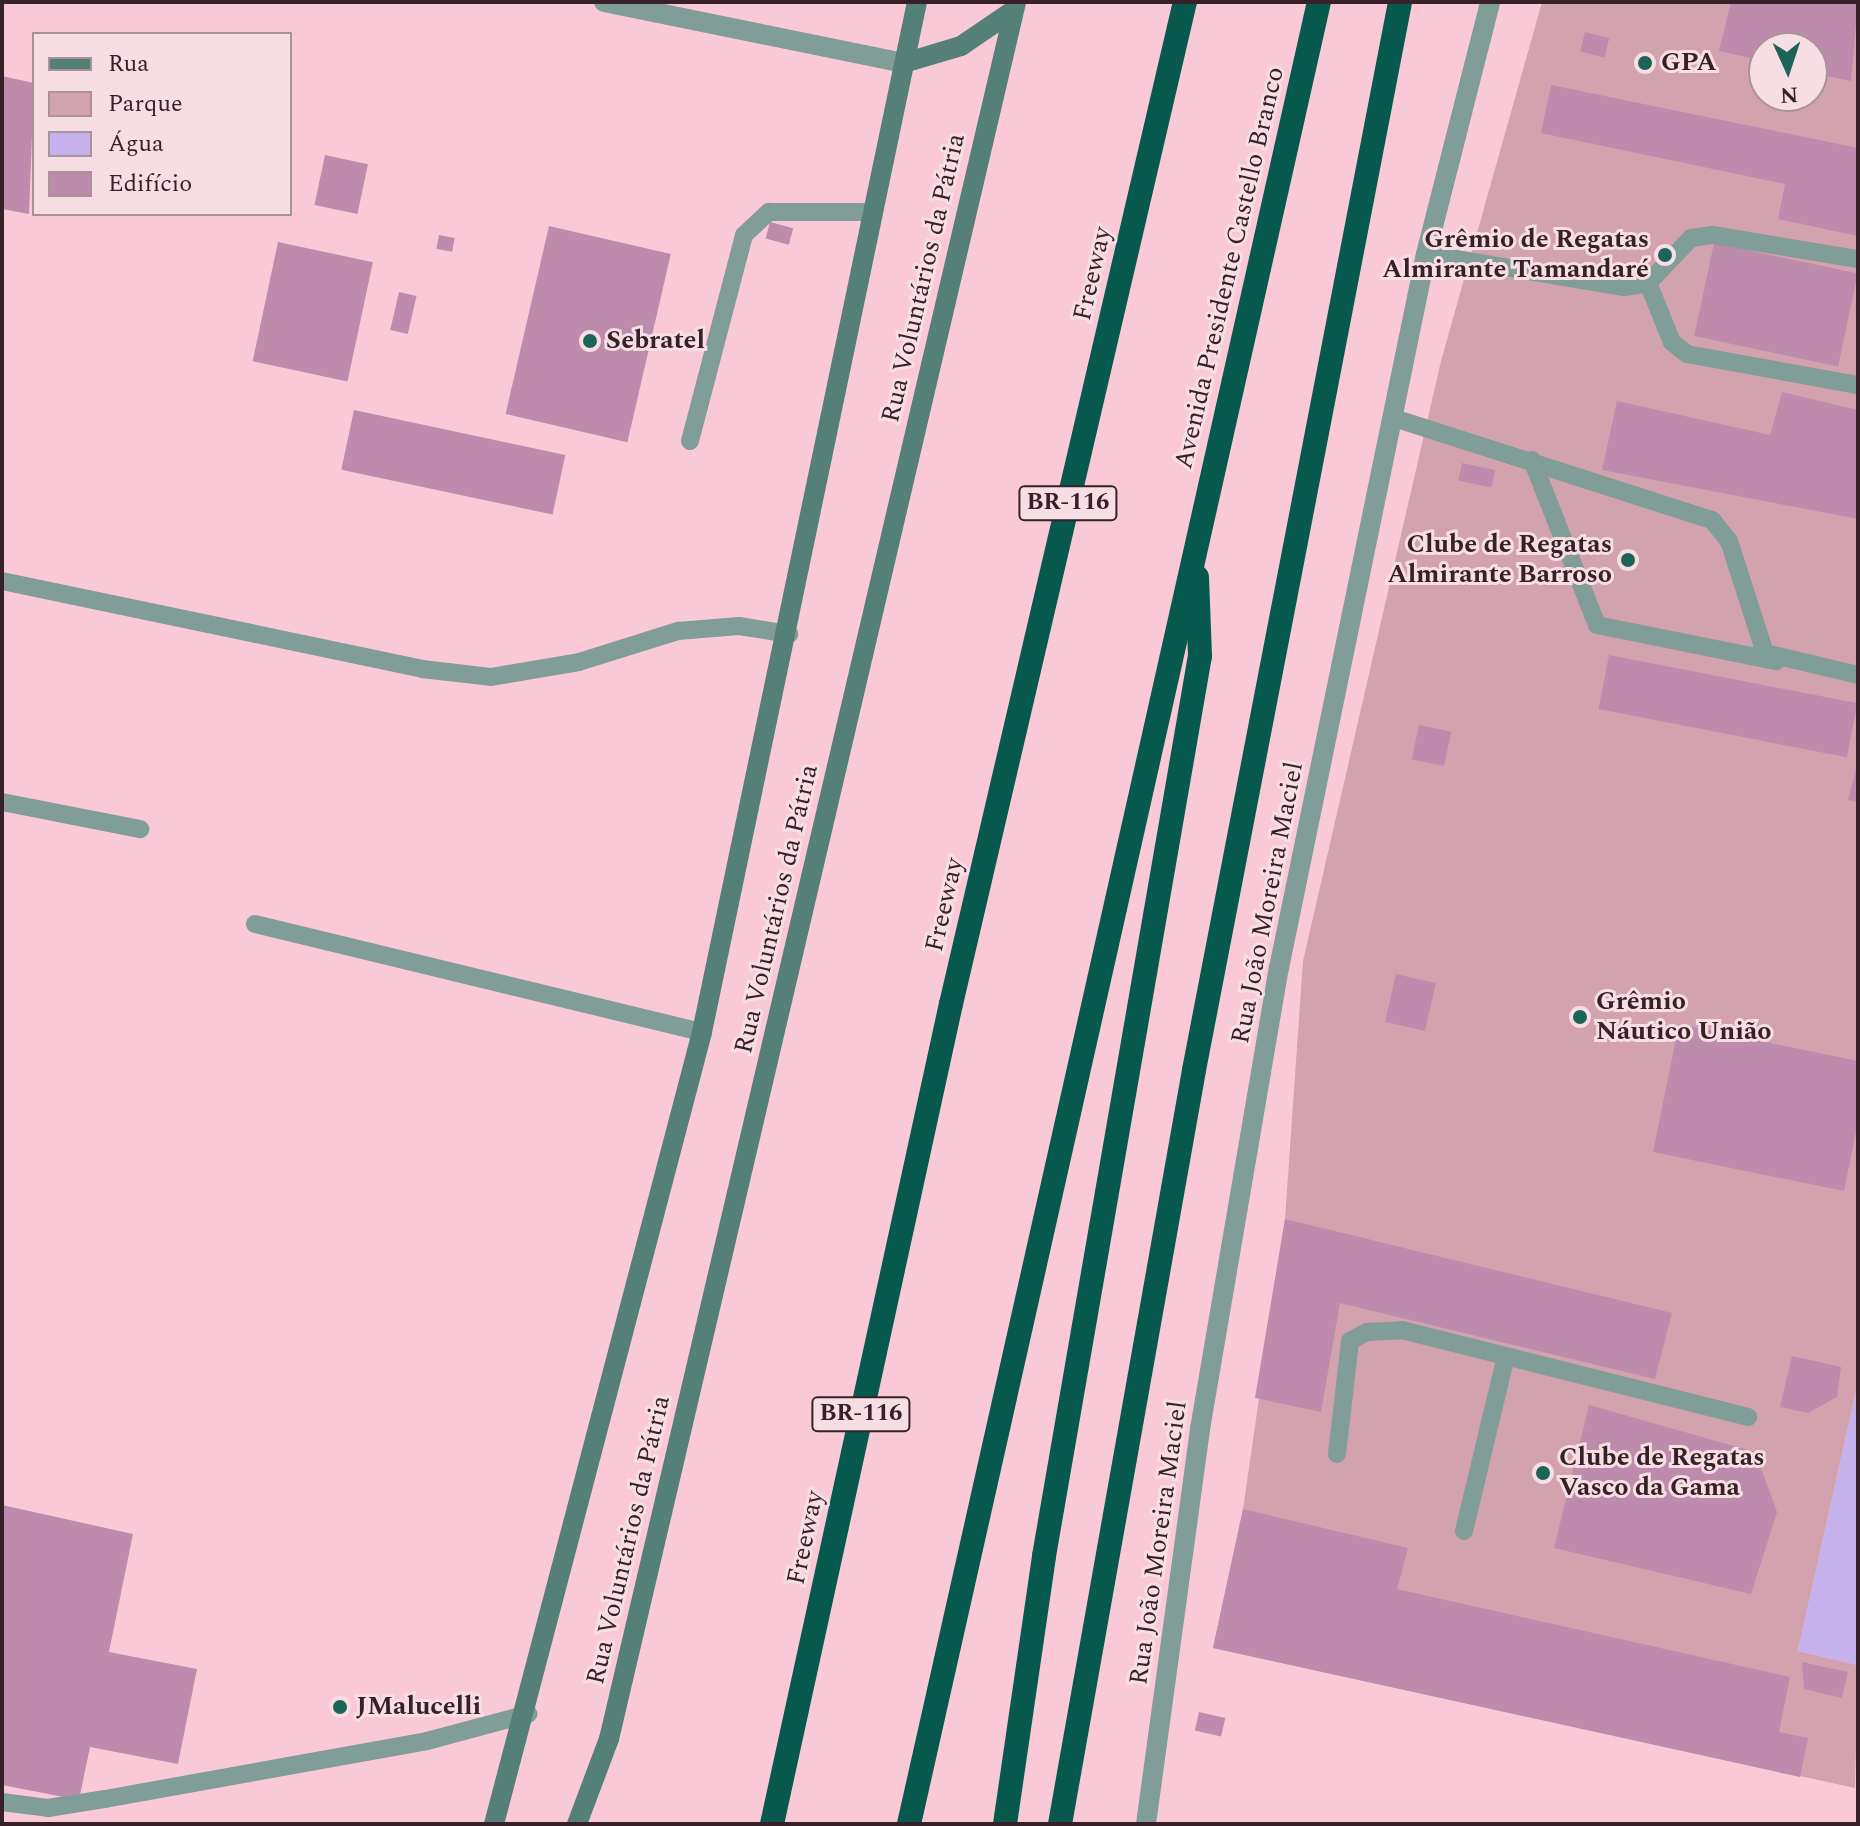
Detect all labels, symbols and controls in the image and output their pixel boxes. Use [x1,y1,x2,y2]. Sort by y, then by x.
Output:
legend [32,32,292,216]
north arrow [1748,32,1828,112]
text: Rua [108,46,149,82]
place label: GPA [1661,47,1717,79]
marker: GPA [1636,54,1654,72]
street label: Avenida Presidente Castello Branco [1168,64,1292,472]
text: N [1779,78,1799,111]
text: Parque [108,86,183,122]
text: Água [108,126,164,162]
street label: Rua Voluntários da Pátria [876,130,972,426]
text: Edifício [108,166,192,202]
street label: Freeway [1067,224,1119,324]
place label: Grêmio de Regatas Almirante Tamandaré [1382,224,1649,286]
marker: Grêmio de Regatas Almirante Tamandaré [1656,246,1674,264]
place label: Sebratel [606,325,705,357]
marker: Sebratel [581,332,599,350]
road number: BR-116 [1018,483,1118,523]
place label: Clube de Regatas Almirante Barroso [1388,529,1612,590]
marker: Clube de Regatas Almirante Barroso [1619,551,1637,569]
street label: Rua João Moreira Maciel [1225,759,1311,1047]
street label: Rua Voluntários da Pátria [729,761,825,1057]
street label: Freeway [919,855,971,955]
place label: Grêmio Náutico União [1596,986,1772,1048]
marker: Grêmio Náutico União [1571,1008,1589,1026]
street label: Rua Voluntários da Pátria [581,1392,677,1688]
road number: BR-116 [811,1394,911,1434]
street label: Rua João Moreira Maciel [1124,1399,1194,1687]
place label: Clube de Regatas Vasco da Gama [1559,1442,1765,1504]
marker: Clube de Regatas Vasco da Gama [1534,1464,1552,1482]
street label: Freeway [781,1488,831,1588]
place label: JMalucelli [356,1691,481,1723]
marker: JMalucelli [331,1698,349,1716]

